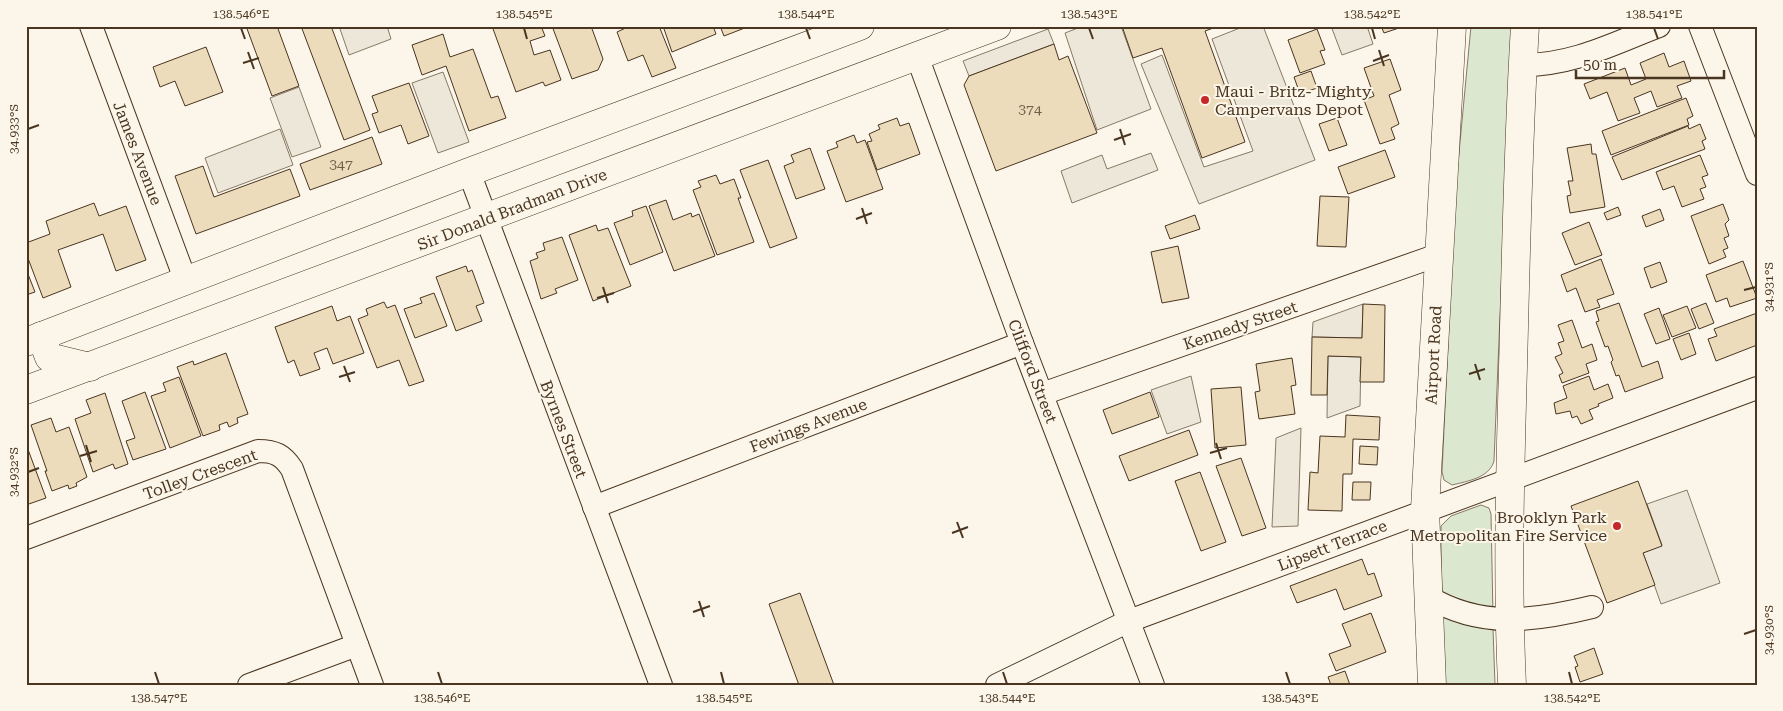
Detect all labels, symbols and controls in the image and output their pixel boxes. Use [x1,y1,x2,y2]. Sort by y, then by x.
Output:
text: 138.546°E [213,7,269,21]
text: 138.545°E [496,7,552,21]
text: 138.544°E [778,7,834,21]
text: 138.543°E [1061,7,1117,21]
text: 138.542°E [1344,7,1400,21]
text: 138.541°E [1626,7,1682,21]
scale bar [1576,48,1723,80]
text: 50 m [1583,56,1618,74]
place label: Maui - Britz- Mighty Campervans Depot [1215,82,1372,119]
marker: Maui - Britz- Mighty Campervans Depot [1199,94,1211,106]
street label: James Avenue [109,99,166,208]
house number: 374 [1018,101,1042,117]
text: 34.933°S [7,104,21,154]
house number: 347 [329,156,353,172]
street label: Sir Donald Bradman Drive [415,164,610,254]
text: 34.931°S [1762,262,1776,312]
street label: Kennedy Street [1181,297,1300,354]
street label: Airport Road [1421,305,1446,405]
street label: Clifford Street [1004,317,1061,426]
street label: Byrnes Street [536,378,591,481]
street label: Fewings Avenue [747,394,870,457]
street label: Tolley Crescent [141,445,260,504]
text: 34.932°S [7,447,21,497]
place label: Brooklyn Park Metropolitan Fire Service [1410,508,1607,545]
street label: Lipsett Terrace [1275,516,1390,575]
marker: Brooklyn Park Metropolitan Fire Service [1611,520,1623,532]
text: 34.930°S [1762,605,1776,655]
text: 138.547°E [131,691,187,705]
text: 138.546°E [414,691,470,705]
text: 138.545°E [696,691,752,705]
text: 138.544°E [979,691,1035,705]
text: 138.543°E [1262,691,1318,705]
text: 138.542°E [1544,691,1600,705]

